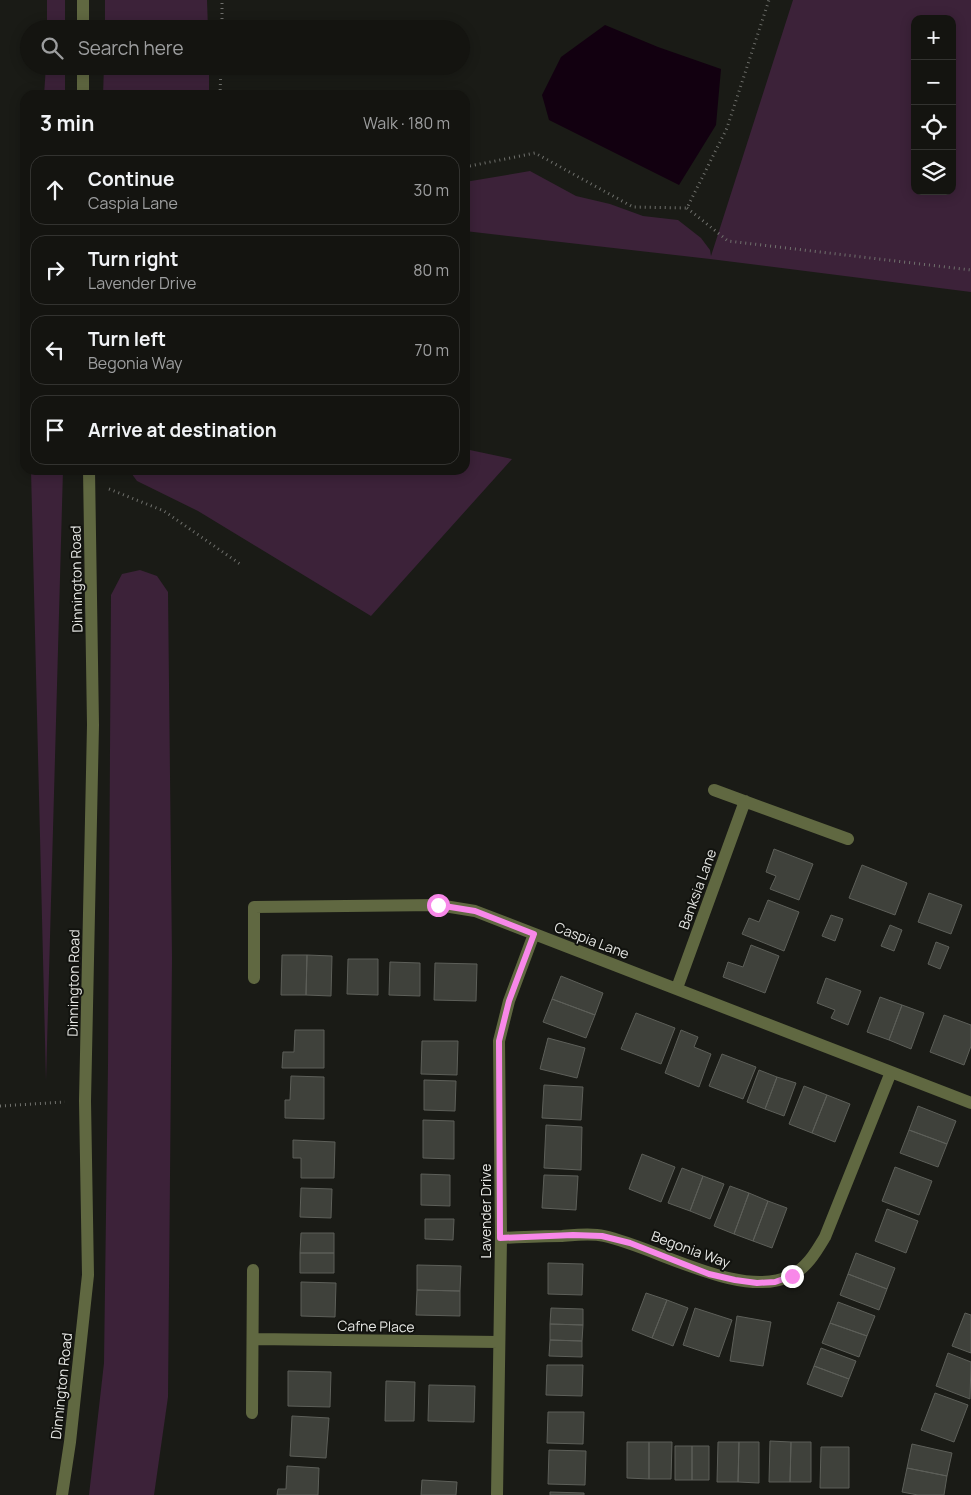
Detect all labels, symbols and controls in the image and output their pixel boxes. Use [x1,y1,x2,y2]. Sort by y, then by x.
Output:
map controls [911,15,956,195]
button: + [911,15,956,60]
search box [20,20,470,75]
icon: search [38,34,66,62]
text: Search here [78,35,184,61]
button: − [911,60,956,105]
button: locate [911,105,956,150]
text: 3 min [40,109,94,137]
text: Walk · 180 m [363,112,450,134]
button: layers [911,150,956,195]
text: Continue [88,166,174,192]
icon: ahead [41,176,69,204]
text: 30 m [414,179,449,201]
text: Caspia Lane [88,192,178,214]
text: Turn right [88,246,178,272]
icon: right [41,256,69,284]
text: 80 m [413,259,449,281]
text: Lavender Drive [88,272,196,294]
text: Turn left [88,326,166,352]
icon: left [41,336,69,364]
text: 70 m [414,339,449,361]
text: Begonia Way [88,352,183,374]
icon: arrive [41,416,69,444]
text: Arrive at destination [88,417,277,443]
street label: Dinnington Road [66,525,86,633]
street label: Banksia Lane [674,846,720,932]
route start [427,894,450,917]
street label: Caspia Lane [552,917,632,963]
street label: Dinnington Road [63,929,83,1037]
street label: Lavender Drive [476,1164,495,1258]
street label: Begonia Way [649,1226,734,1272]
route end [781,1265,804,1288]
street label: Cafne Place [337,1316,415,1336]
street label: Dinnington Road [46,1332,76,1440]

